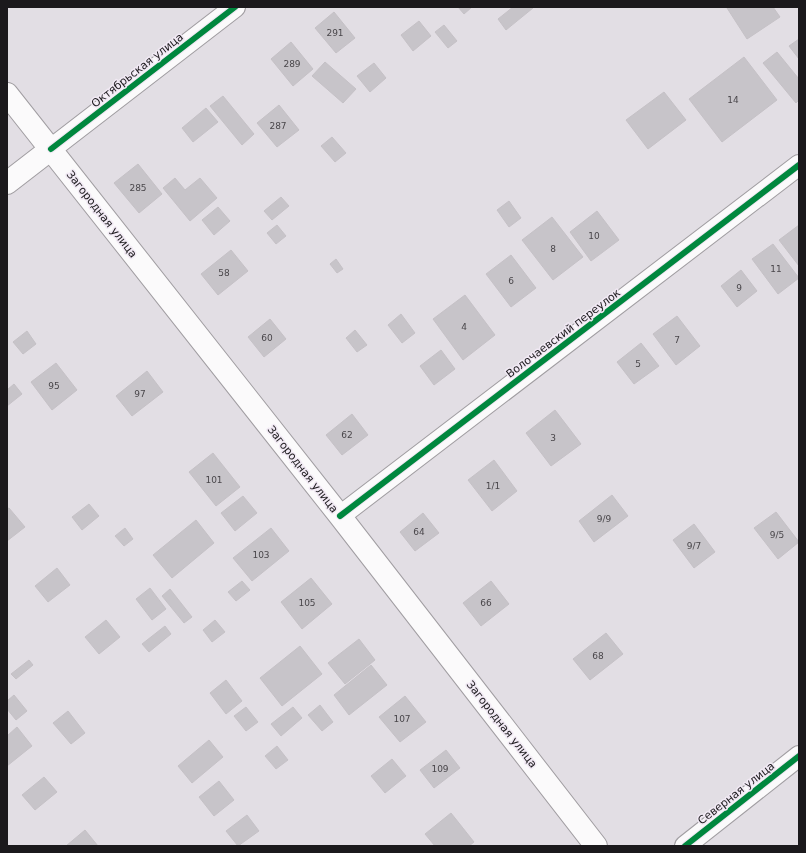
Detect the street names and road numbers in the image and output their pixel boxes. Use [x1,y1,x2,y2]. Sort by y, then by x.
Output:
street label: Октябрьская улица [89,30,186,110]
street label: Загородная улица [64,168,140,260]
street label: Волочаевский переулок [504,286,623,381]
street label: Загородная улица [265,423,341,515]
street label: Загородная улица [464,678,540,770]
street label: Северная улица [695,759,777,827]

